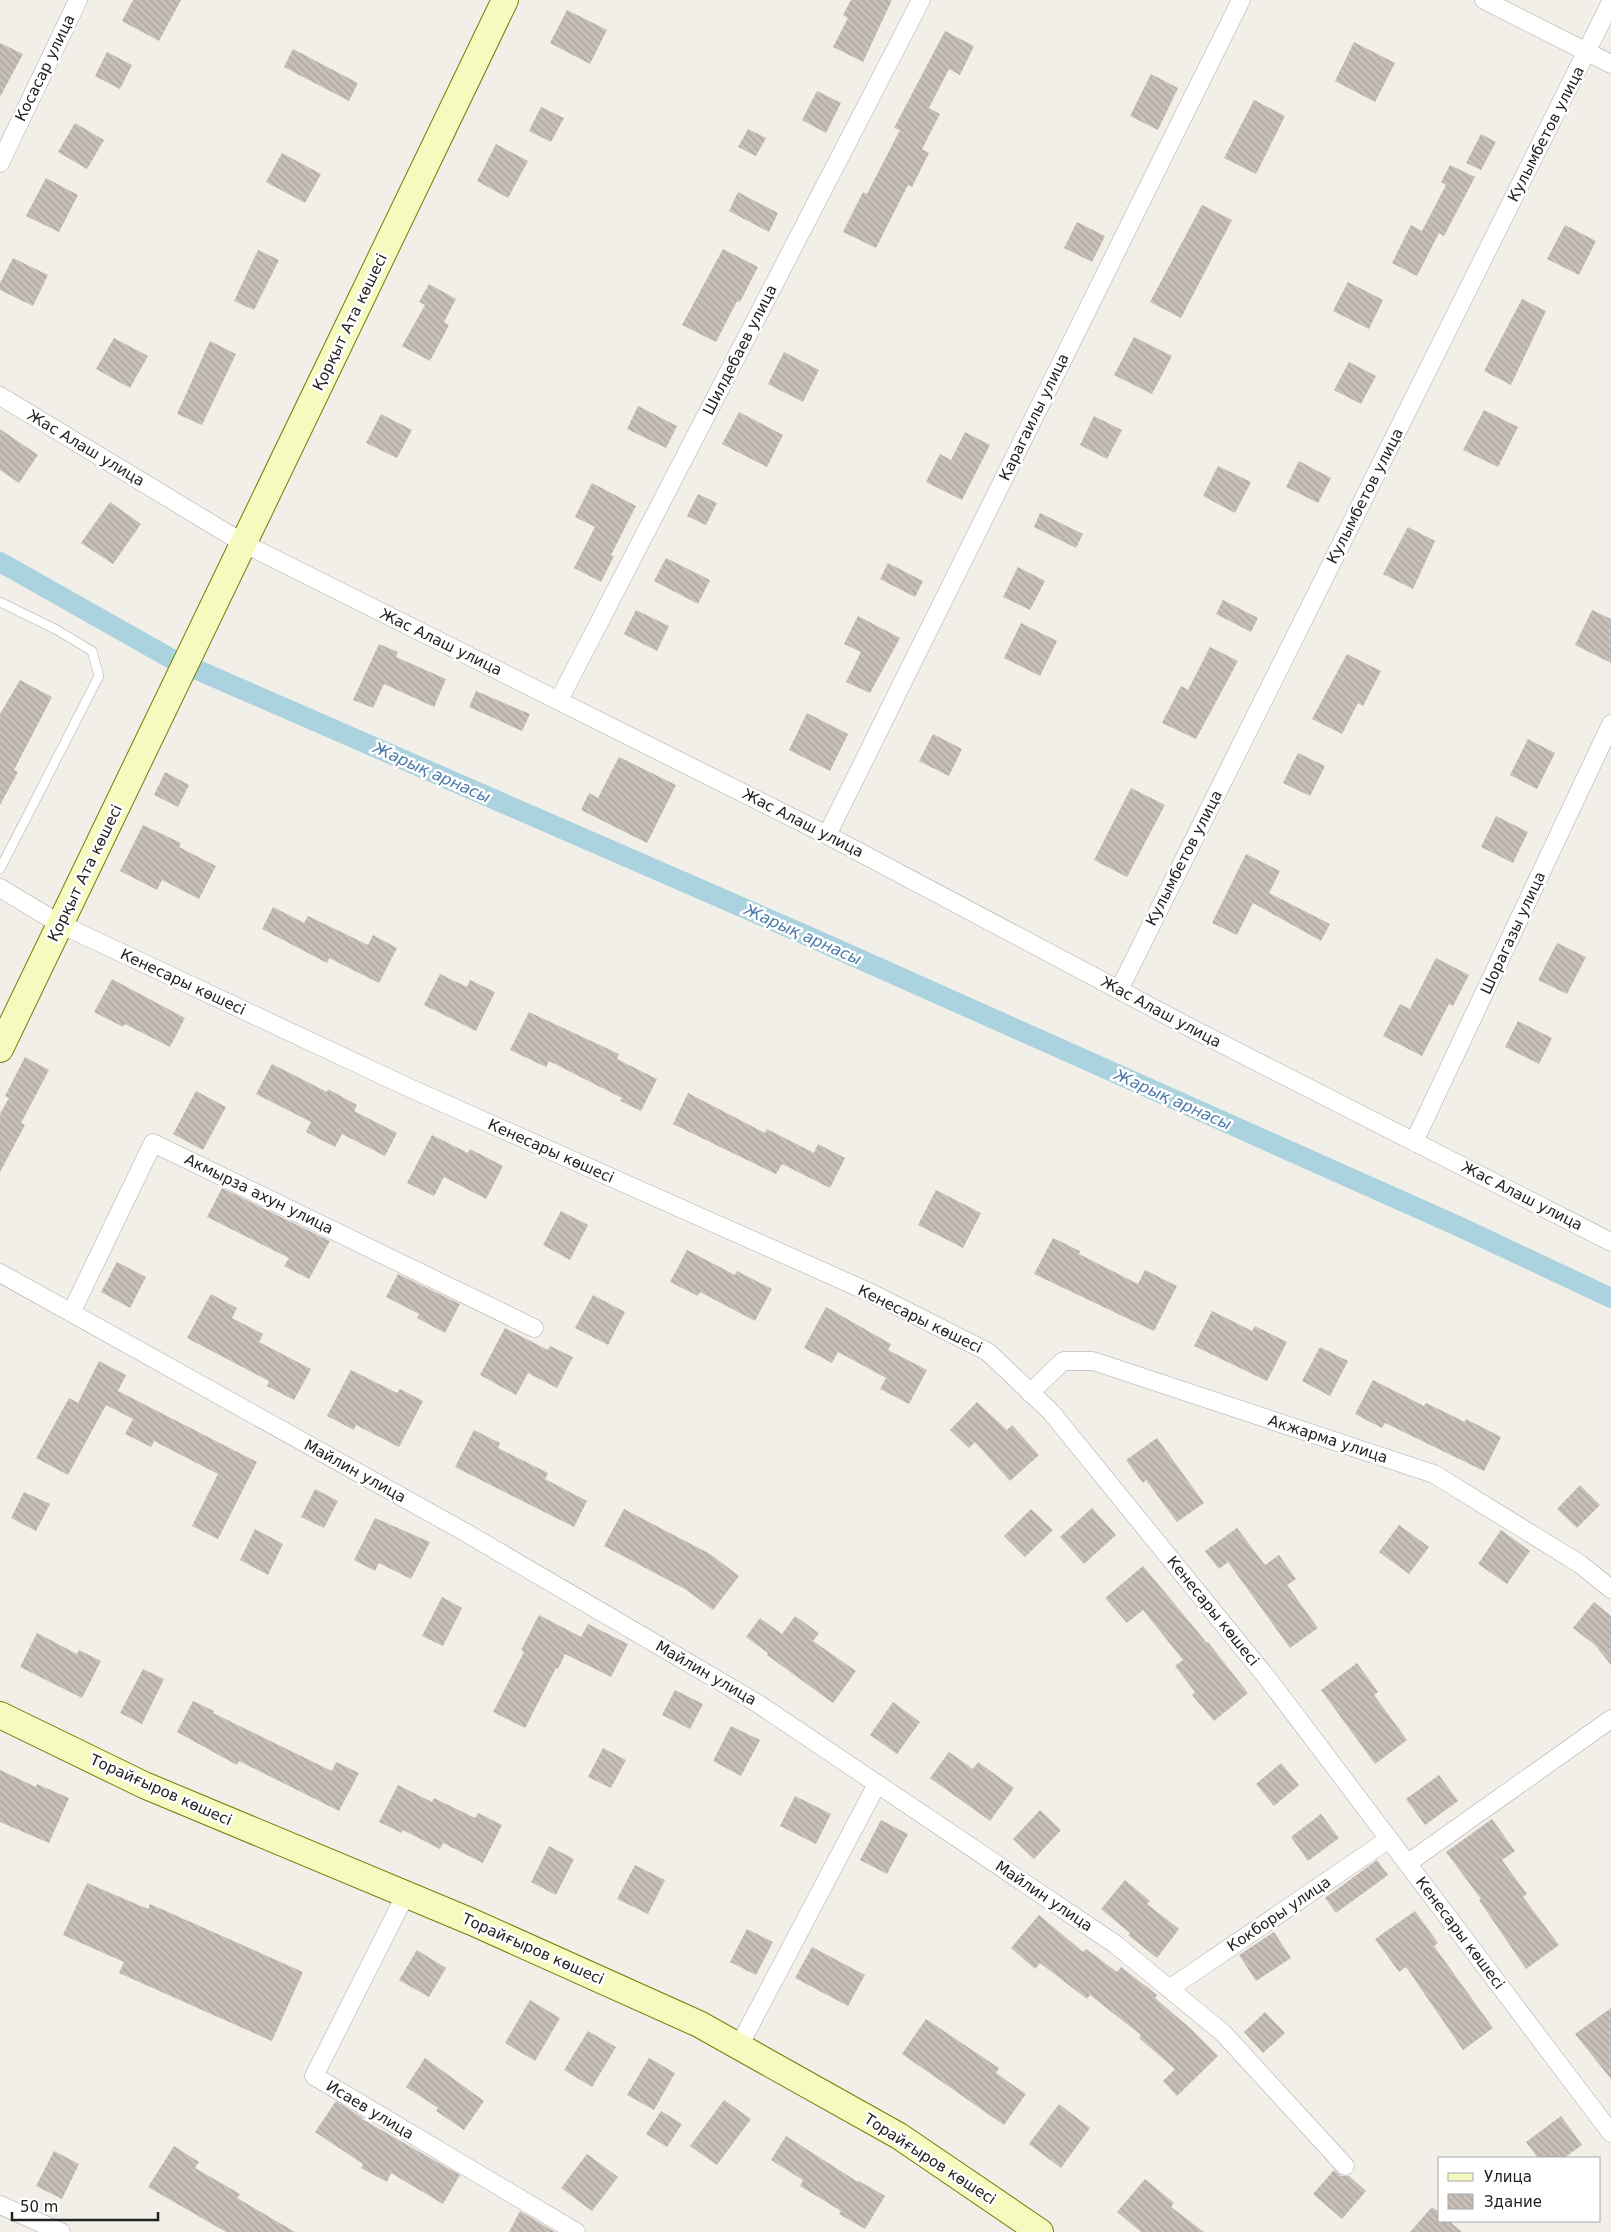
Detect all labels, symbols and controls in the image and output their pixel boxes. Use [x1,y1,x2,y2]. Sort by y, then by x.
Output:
street label: Косасар улица [11,12,79,124]
street label: Кулымбетов улица [1504,63,1588,205]
street label: Қорқыт Ата көшесі [309,250,391,394]
street label: Шилдебаев улица [699,282,781,418]
street label: Карагаилы улица [995,350,1073,484]
street label: Жас Алаш улица [24,406,148,490]
street label: Кулымбетов улица [1323,425,1407,567]
street label: Жас Алаш улица [377,605,505,679]
water label: Жарық арнасы [369,738,493,807]
street label: Жас Алаш улица [739,785,867,861]
street label: Кулымбетов улица [1142,787,1226,929]
street label: Қорқыт Ата көшесі [44,801,126,945]
street label: Шорагазы улица [1477,869,1549,997]
water label: Жарық арнасы [740,900,864,969]
street label: Кенесары көшесі [118,945,248,1019]
street label: Жас Алаш улица [1098,973,1224,1051]
water label: Жарық арнасы [1110,1065,1234,1134]
street label: Кенесары көшесі [485,1115,617,1187]
street label: Акмырза ахун улица [182,1150,336,1238]
street label: Жас Алаш улица [1458,1158,1586,1234]
street label: Кенесары көшесі [855,1281,985,1357]
street label: Акжарма улица [1266,1411,1390,1467]
street label: Майлин улица [301,1436,409,1506]
street label: Кенесары көшесі [1163,1552,1263,1670]
street label: Майлин улица [652,1637,760,1709]
street label: Торайғыров көшесі [86,1750,235,1829]
street label: Майлин улица [992,1857,1096,1935]
street label: Кокборы улица [1224,1873,1334,1955]
street label: Кенесары көшесі [1412,1873,1508,1993]
street label: Торайғыров көшесі [458,1909,607,1988]
street label: Исаев улица [323,2077,417,2143]
street label: Торайғыров көшесі [860,2109,999,2208]
legend [1438,2157,1601,2222]
text: Улица [1484,2168,1532,2186]
scale bar [12,2190,159,2222]
text: Здание [1484,2193,1542,2211]
text: 50 m [20,2198,58,2216]

